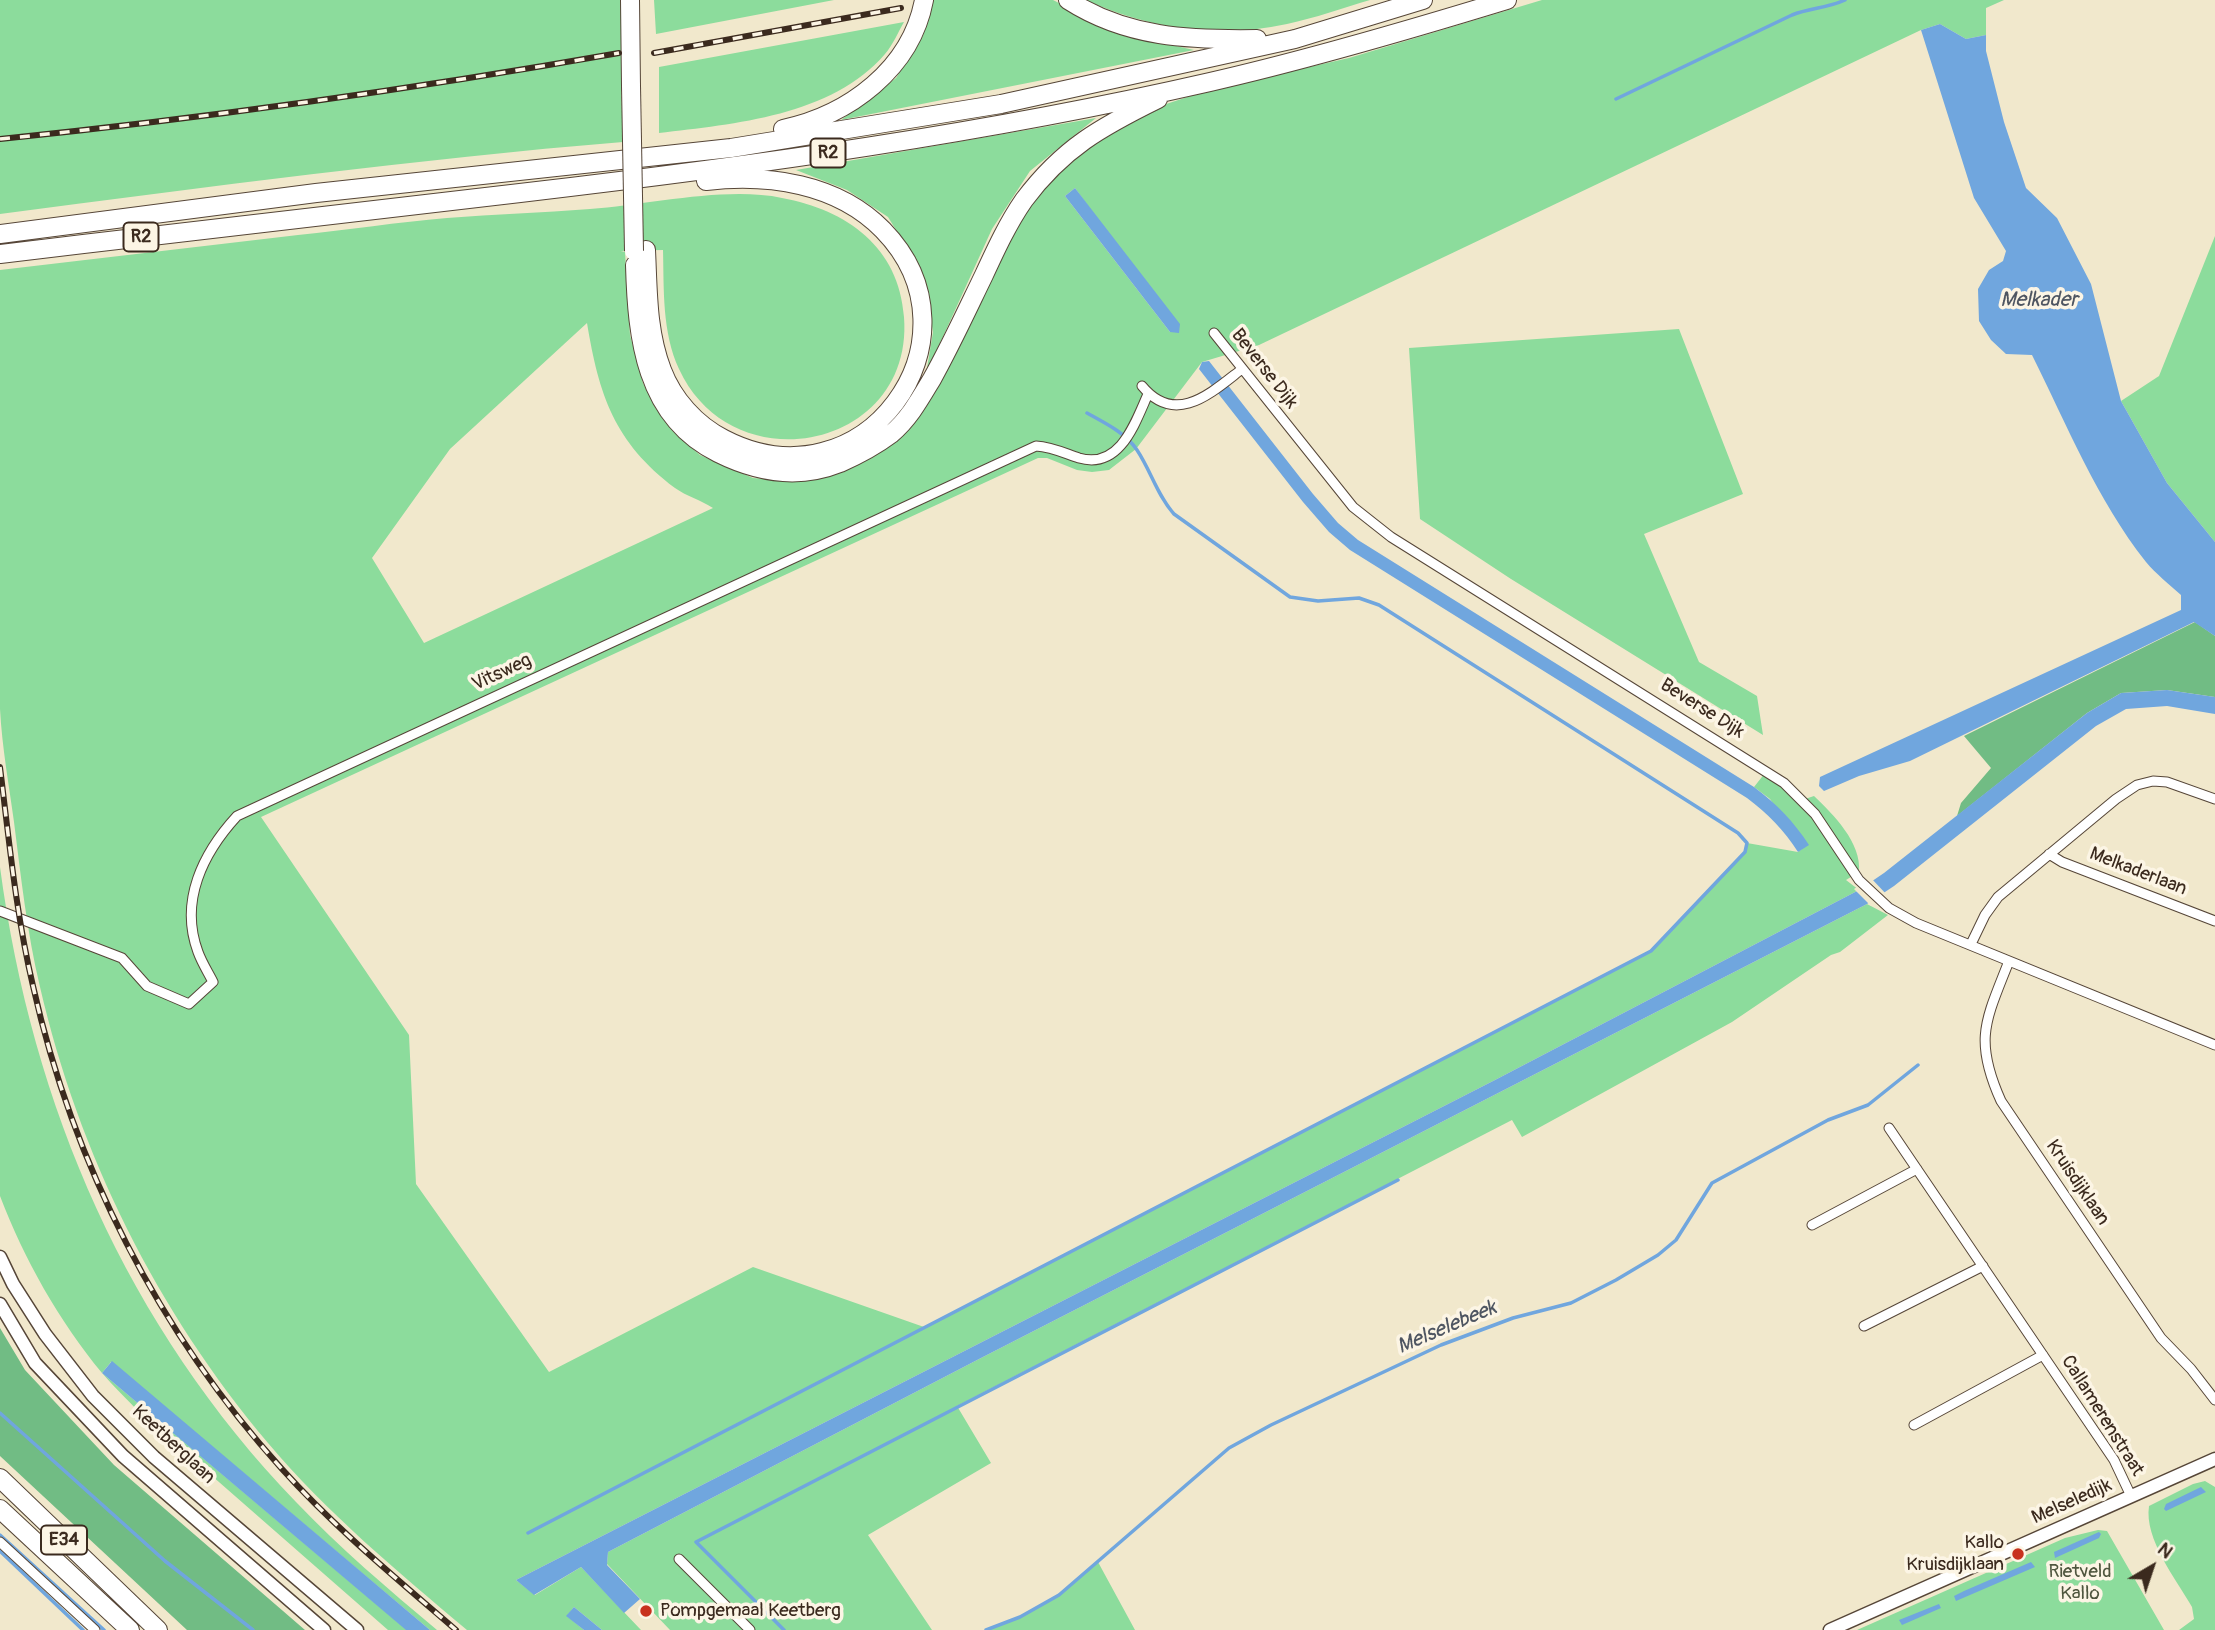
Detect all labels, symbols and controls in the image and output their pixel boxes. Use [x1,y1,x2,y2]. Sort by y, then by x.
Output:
road number: R2 [810,138,846,168]
road number: R2 [124,222,158,251]
water label: Melkader [2000,288,2078,314]
street label: Beverse Dijk [1226,324,1302,414]
street label: Vitsweg [469,649,535,697]
street label: Beverse Dijk [1656,674,1748,744]
street label: Melkaderlaan [2086,843,2190,901]
street label: Kruisdijklaan [2040,1136,2114,1230]
water label: Melselebeek [1394,1296,1500,1360]
street label: Callamerenstraat [2056,1351,2148,1481]
street label: Keetberglaan [127,1401,219,1489]
street label: Melseledijk [2029,1474,2115,1530]
road number: E34 [41,1526,87,1554]
place label: Kallo Kruisdijklaan [1906,1532,2004,1576]
north arrow [2117,1532,2187,1602]
text: N [2153,1537,2178,1564]
marker: Kallo Kruisdijklaan [2010,1546,2026,1562]
park label: Rietveld Kallo [2048,1561,2112,1605]
place label: Pompgemaal Keetberg [660,1600,841,1622]
marker: Pompgemaal Keetberg [638,1603,654,1619]

